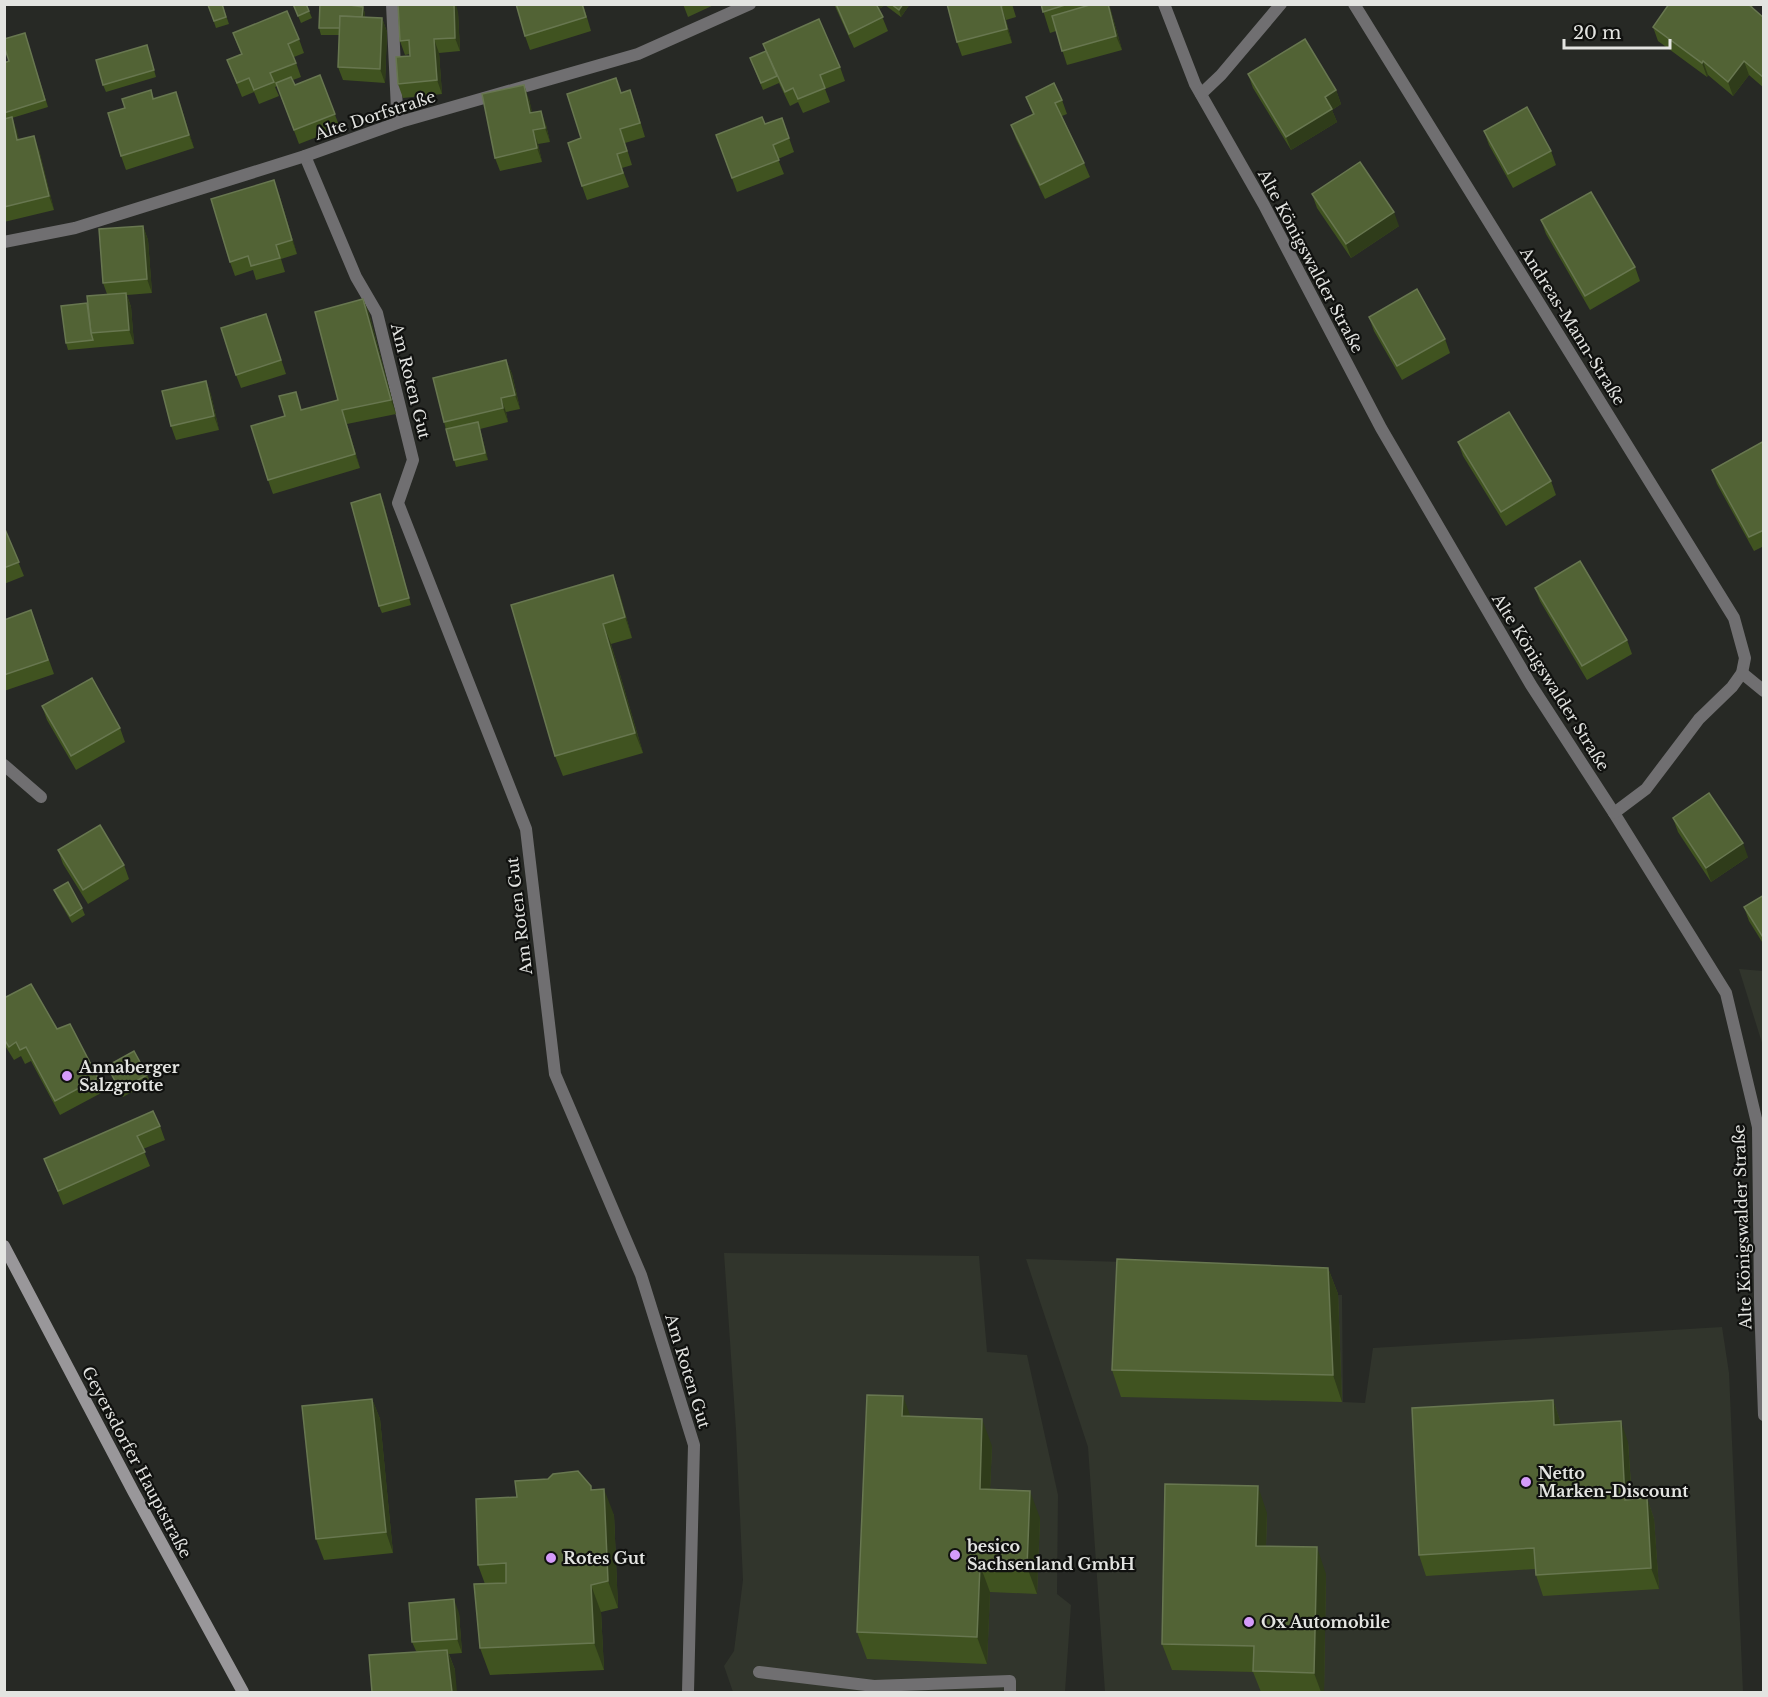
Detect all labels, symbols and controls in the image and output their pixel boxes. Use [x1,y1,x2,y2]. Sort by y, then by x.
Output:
scale bar [1564,12,1670,50]
text: 20 m [1573,22,1621,44]
street label: Alte Dorfstraße [311,86,438,144]
street label: Alte Königswalder Straße [1254,165,1368,356]
street label: Andreas-Mann-Straße [1516,242,1630,409]
street label: Am Roten Gut [387,320,435,441]
street label: Alte Königswalder Straße [1488,589,1614,774]
street label: Am Roten Gut [502,856,536,977]
place label: Annaberger Salzgrotte [78,1057,180,1095]
marker: Annaberger Salzgrotte [60,1069,74,1083]
street label: Alte Königswalder Straße [1728,1124,1756,1331]
street label: Am Roten Gut [661,1310,715,1431]
street label: Geyersdorfer Hauptstraße [78,1363,196,1561]
place label: Netto Marken-Discount [1538,1463,1689,1501]
marker: Netto Marken-Discount [1519,1475,1533,1489]
place label: besico Sachsenland GmbH [966,1536,1135,1574]
place label: Rotes Gut [563,1548,646,1568]
marker: besico Sachsenland GmbH [948,1548,962,1562]
marker: Rotes Gut [544,1551,558,1565]
place label: Ox Automobile [1261,1612,1390,1632]
marker: Ox Automobile [1242,1615,1256,1629]

